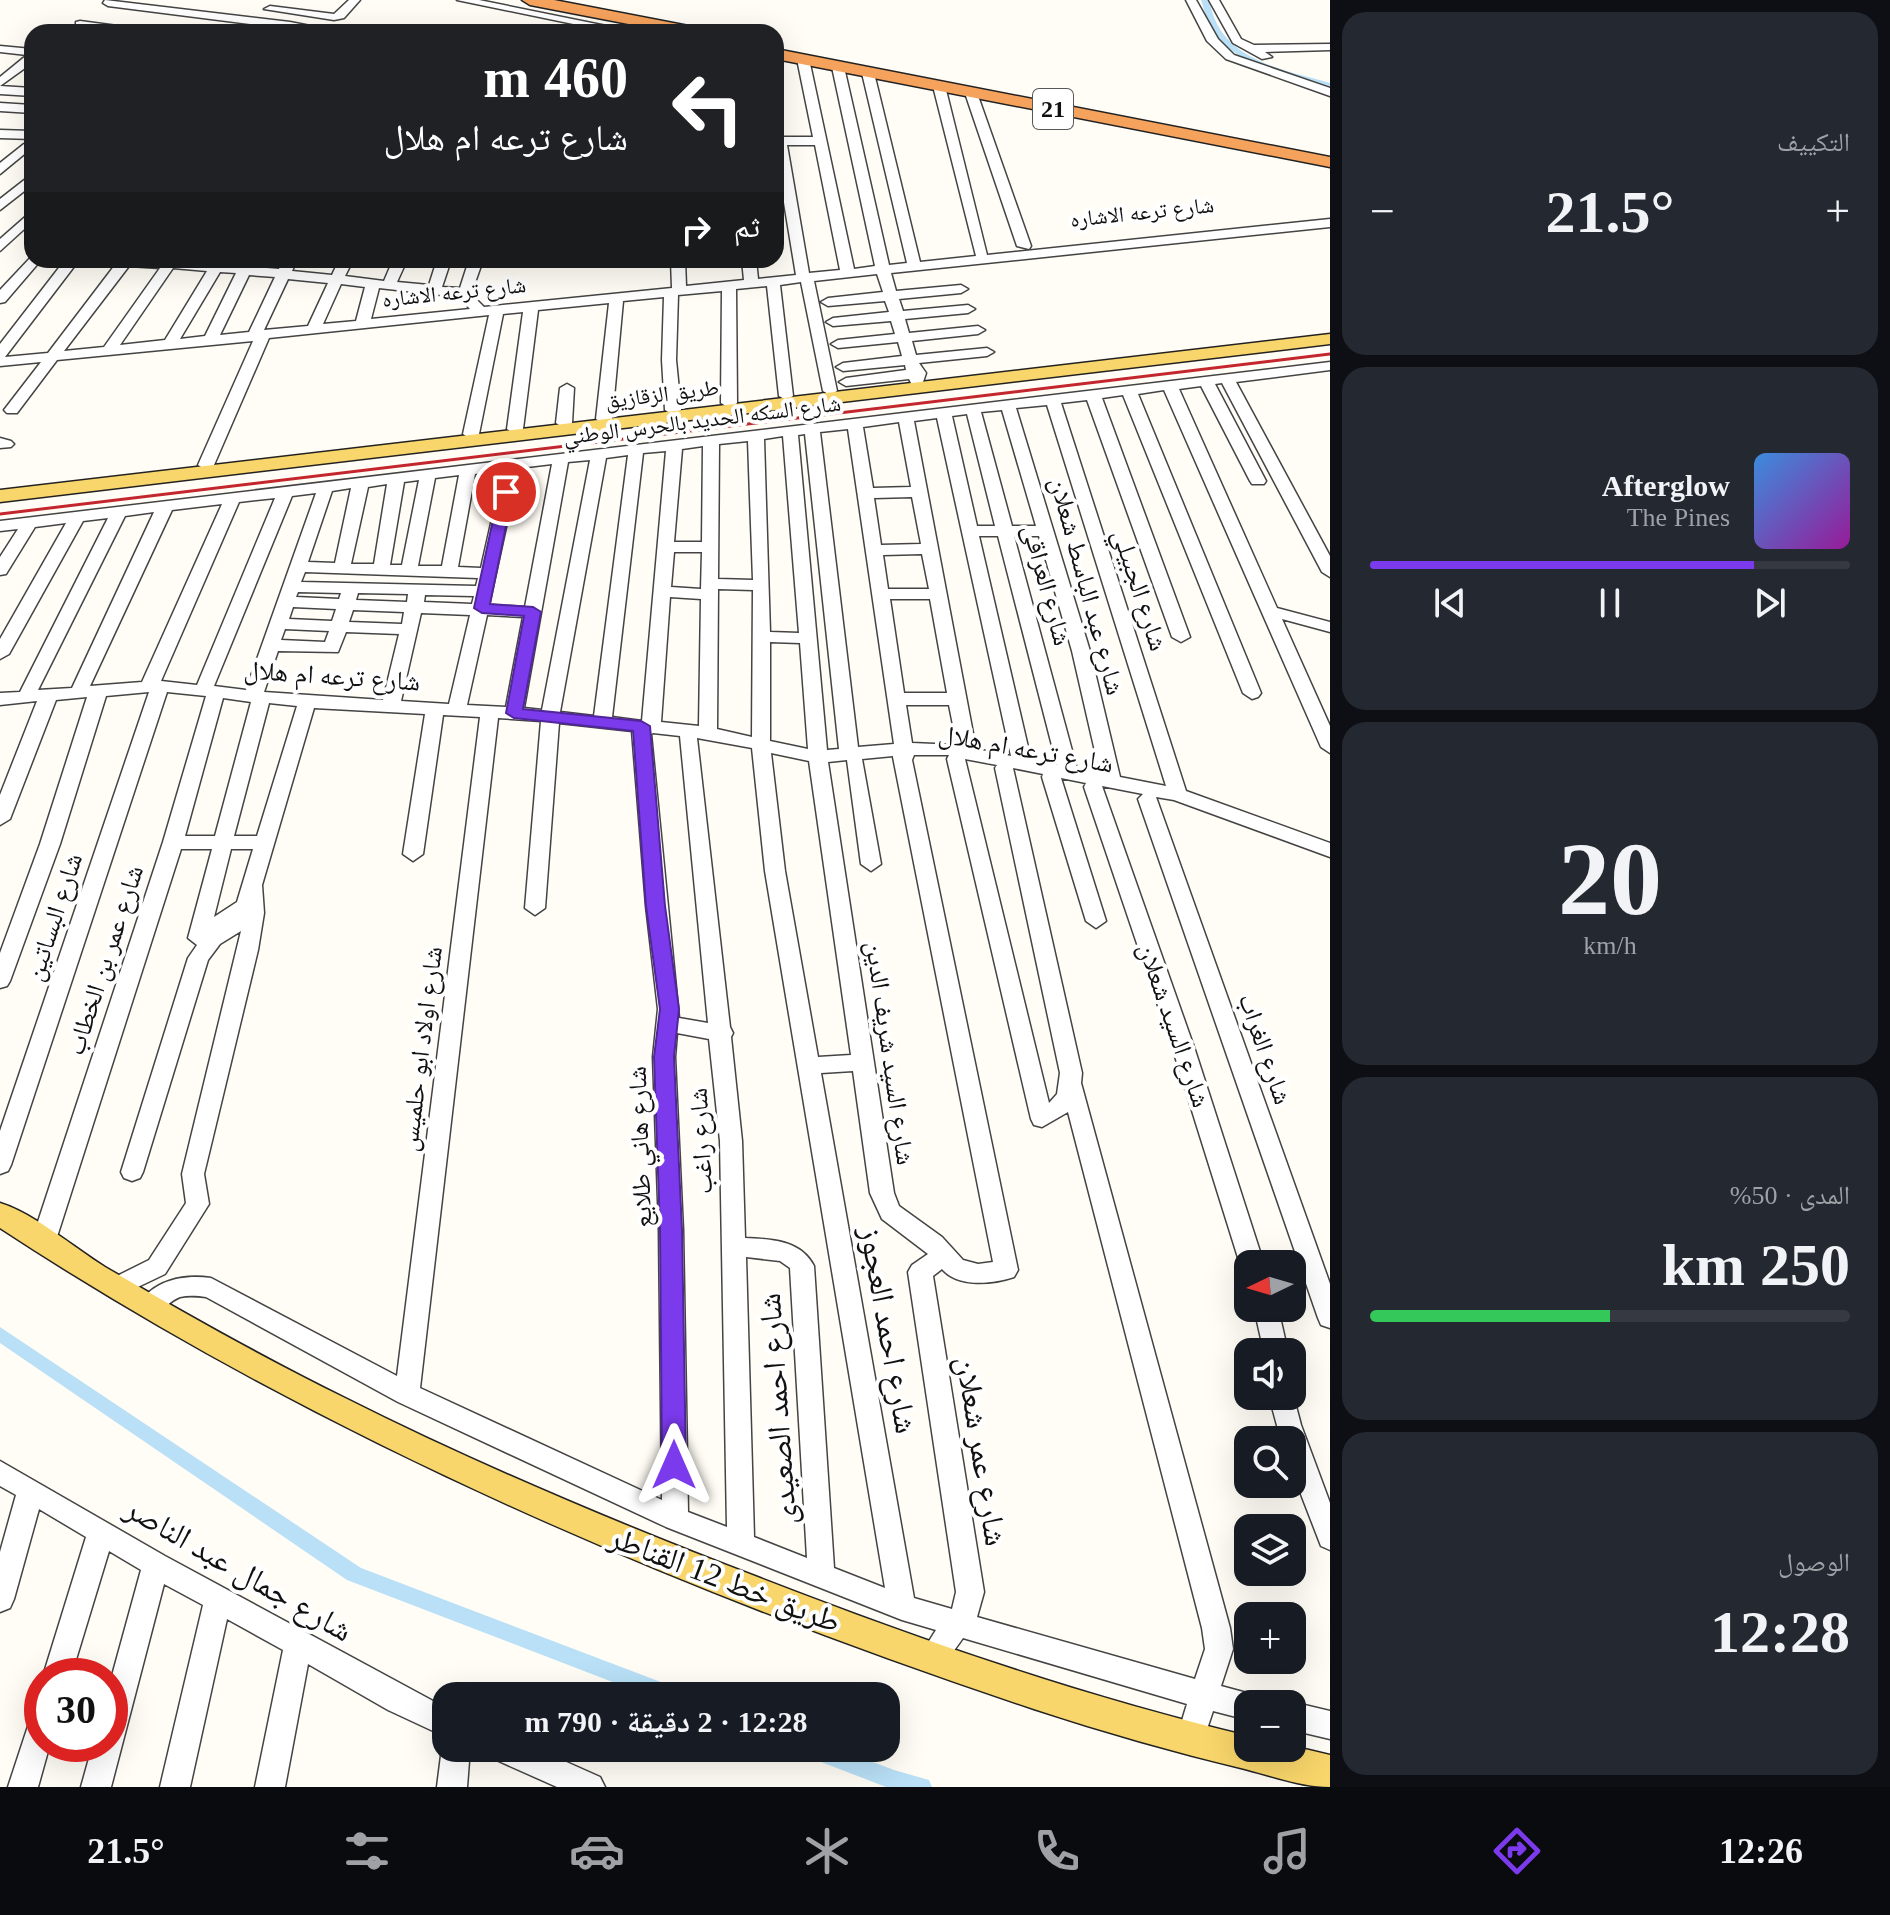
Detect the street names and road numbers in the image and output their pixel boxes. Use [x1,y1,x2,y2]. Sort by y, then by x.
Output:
road number: 21 [1033,89,1073,129]
street label: شارع ترعه الاشاره [1069,192,1215,233]
street label: شارع ترعه الاشاره [381,272,527,313]
street label: طريق الزقازيق [604,375,720,414]
street label: شارع السكه الحديد بالحرس الوطني [562,391,843,454]
street label: شارع عبد الباسط شعلان [1043,474,1130,698]
street label: شارع العراقى [1016,521,1077,649]
street label: شارع الجبيلي [1101,526,1173,656]
street label: شارع ترعه ام هلال [243,655,421,700]
street label: شارع ترعه ام هلال [936,719,1116,782]
street label: شارع البساتين [20,849,89,985]
street label: شارع عمر بن الخطاب [61,862,150,1059]
street label: شارع السيد شريف الدين [859,939,920,1167]
street label: شارع السيد شعلان [1131,939,1216,1111]
street label: شارع اولاد ابو حلميس [394,945,449,1153]
street label: شارع الغراب [1232,990,1297,1108]
street label: شارع هاني طلايع [623,1066,663,1228]
street label: شارع راغب [684,1087,719,1195]
street label: شارع احمد العجوز [851,1223,925,1437]
street label: شارع احمد الصعيدى [751,1292,805,1526]
street label: شارع عمر شعلان [947,1354,1015,1549]
street label: شارع جمال عبد الناصر [117,1489,359,1650]
street label: طريق خط 12 القناطر [603,1518,846,1642]

